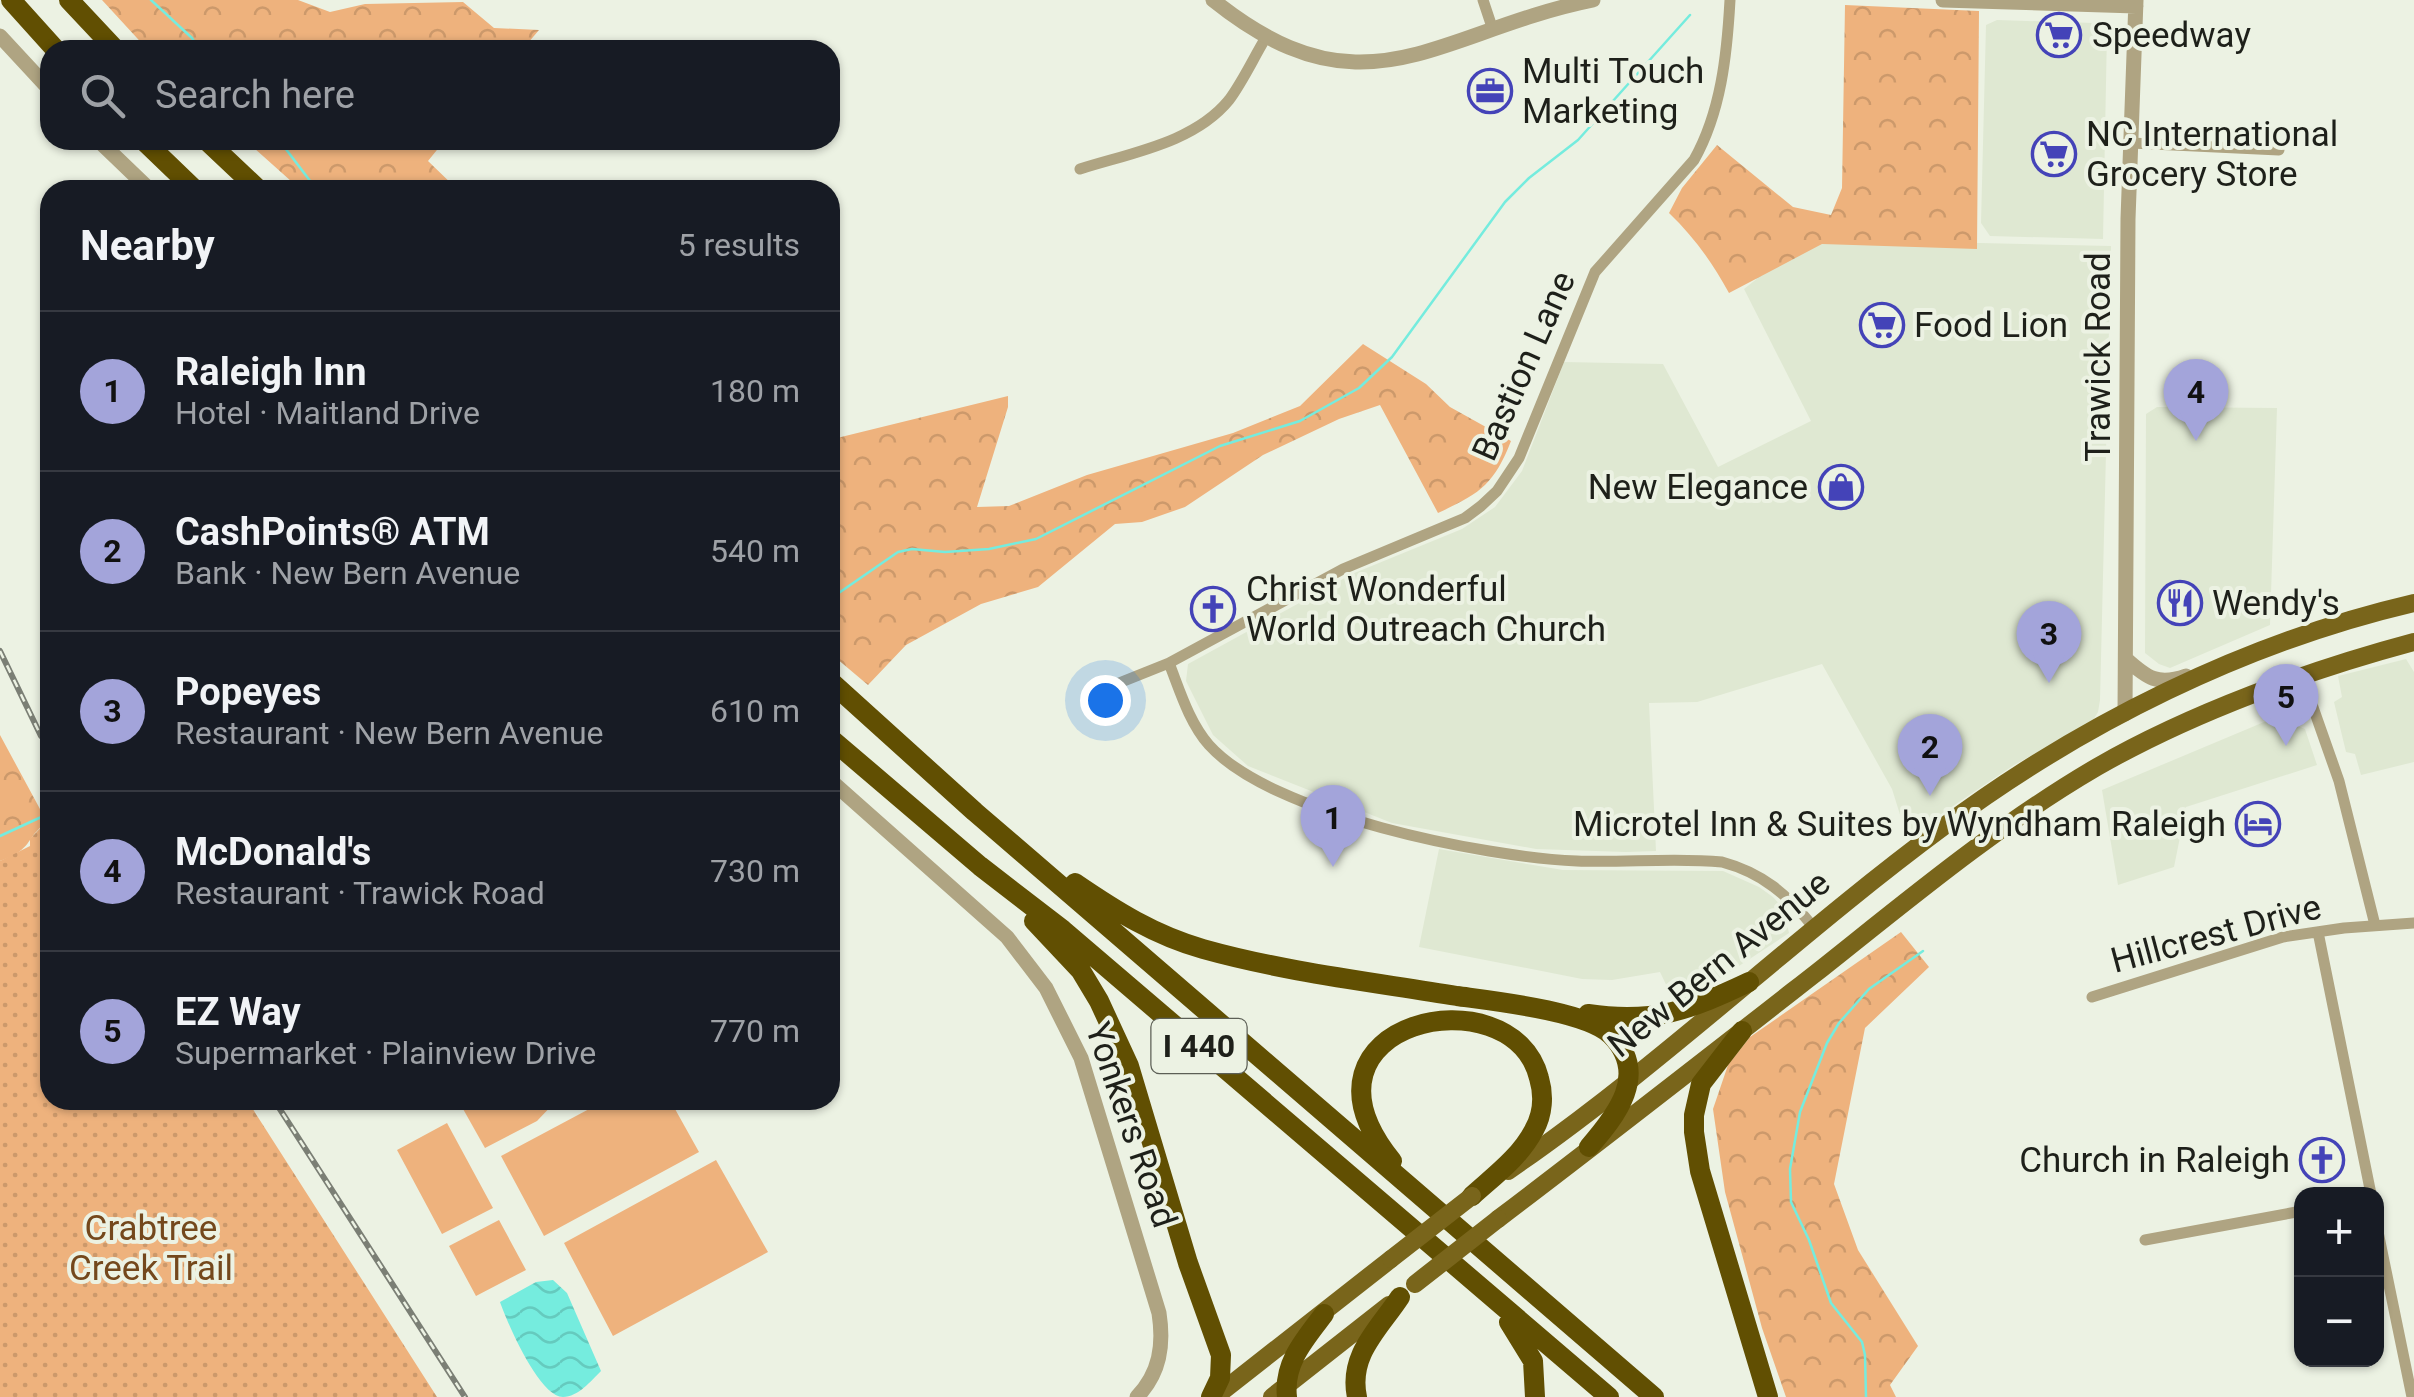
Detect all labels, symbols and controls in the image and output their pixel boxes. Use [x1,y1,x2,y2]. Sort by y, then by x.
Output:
supermarket icon: Speedway [2036,12,2082,58]
place label: Speedway [2092,15,2251,56]
search box [40,40,840,150]
place label: Multi Touch Marketing [1522,51,1704,132]
icon: search [75,68,130,123]
office icon: Multi Touch Marketing [1467,68,1513,114]
text: Search here [155,73,355,117]
place label: NC International Grocery Store [2086,114,2338,195]
supermarket icon: NC International Grocery Store [2031,131,2077,177]
text: Nearby [80,221,215,270]
text: 5 results [678,226,800,264]
street label: Trawick Road [2078,252,2119,462]
street label: Bastion Lane [1464,265,1584,467]
supermarket icon: Food Lion [1859,302,1905,348]
place label: Food Lion [1914,305,2068,346]
text: Raleigh Inn [175,350,366,394]
pin: 4 [2164,358,2228,441]
text: 1 [103,372,122,410]
text: 180 m [710,372,800,410]
text: Hotel · Maitland Drive [175,394,480,432]
shop icon: New Elegance [1818,464,1864,510]
place label: New Elegance [1588,467,1808,508]
text: CashPoints® ATM [175,510,490,554]
text: 2 [103,532,122,570]
text: 540 m [710,532,800,570]
text: Bank · New Bern Avenue [175,554,520,592]
place label: Christ Wonderful World Outreach Church [1246,569,1606,650]
restaurant icon: Wendy's [2157,580,2203,626]
place label: Wendy's [2212,583,2340,624]
church icon: Christ Wonderful World Outreach Church [1190,586,1236,632]
pin: 3 [2016,600,2082,683]
pin: 5 [2254,664,2318,746]
text: Popeyes [175,670,321,714]
your location [1080,675,1131,726]
text: 3 [103,692,122,730]
text: 610 m [710,692,800,730]
text: Restaurant · New Bern Avenue [175,714,604,752]
pin: 2 [1898,714,1962,796]
pin: 1 [1300,784,1366,867]
hotel icon: Microtel Inn & Suites by Wyndham Raleigh [2235,801,2281,847]
place label: Microtel Inn & Suites by Wyndham Raleigh [1573,804,2226,845]
text: McDonald's [175,830,371,874]
text: 4 [103,852,122,890]
text: 730 m [710,852,800,890]
street label: New Bern Avenue [1600,862,1838,1066]
text: Restaurant · Trawick Road [175,874,545,912]
street label: Hillcrest Drive [2106,886,2326,982]
text: EZ Way [175,990,301,1034]
text: 5 [103,1012,122,1050]
text: 770 m [710,1012,800,1050]
street label: Yonkers Road [1077,1017,1185,1233]
road number: I 440 [1152,1019,1246,1073]
text: Supermarket · Plainview Drive [175,1034,596,1072]
church icon: Church in Raleigh [2299,1137,2345,1183]
place label: Church in Raleigh [2019,1140,2290,1181]
map controls [2294,1187,2384,1367]
button: + [2294,1187,2384,1277]
park label: Crabtree Creek Trail [69,1208,233,1289]
button: − [2294,1277,2384,1367]

